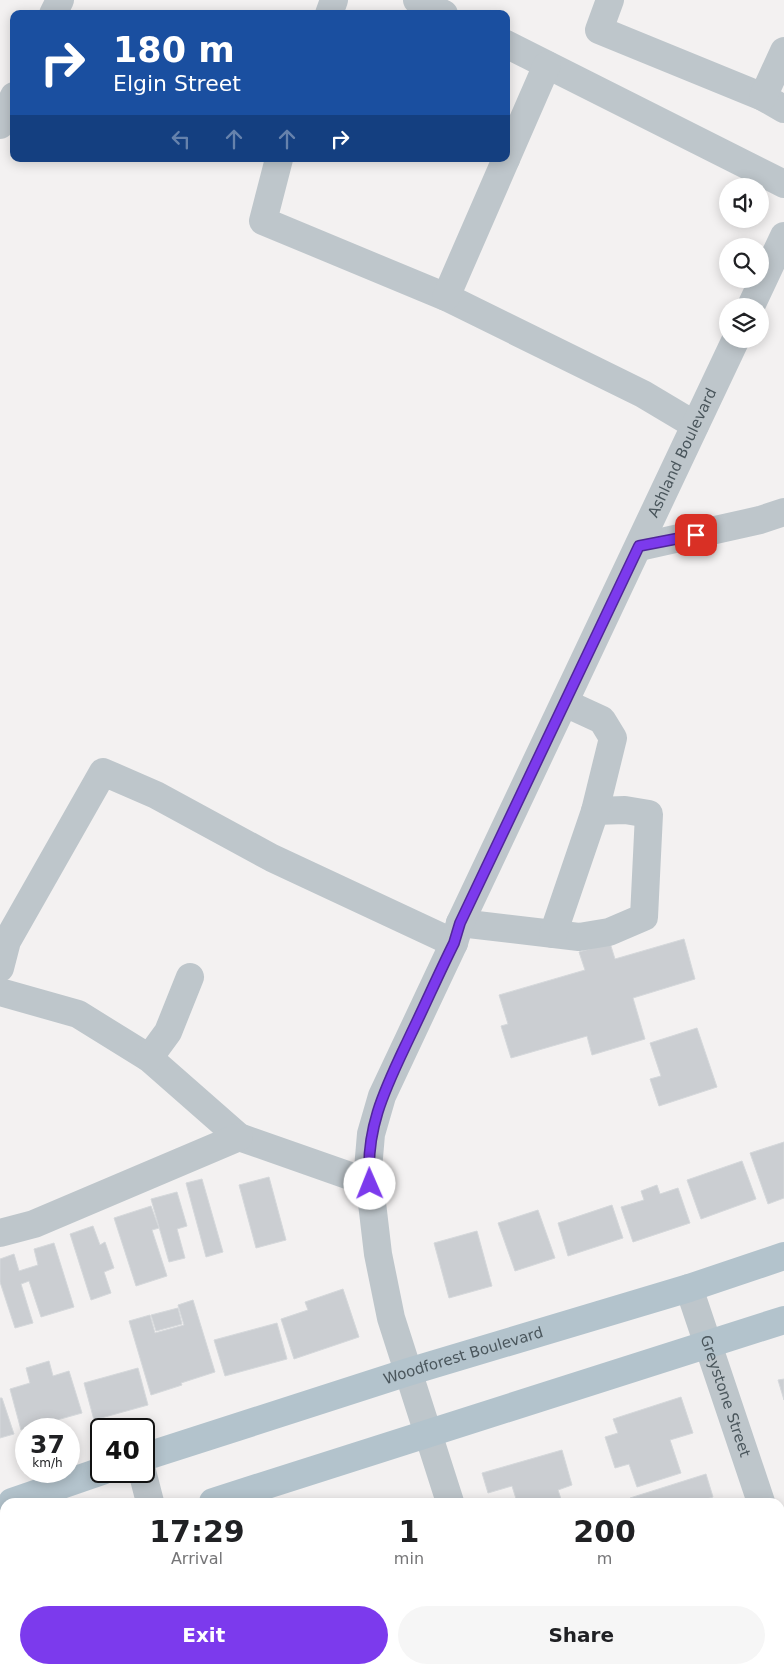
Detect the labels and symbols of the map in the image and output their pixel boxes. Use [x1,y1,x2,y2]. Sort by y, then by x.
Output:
street label: Ashland Boulevard [644,385,720,520]
pin [675,514,717,556]
position arrow [343,1157,395,1209]
street label: Woodforest Boulevard [381,1323,545,1388]
street label: Greystone Street [696,1333,754,1460]
speed limit sign: 40 [90,1418,155,1483]

